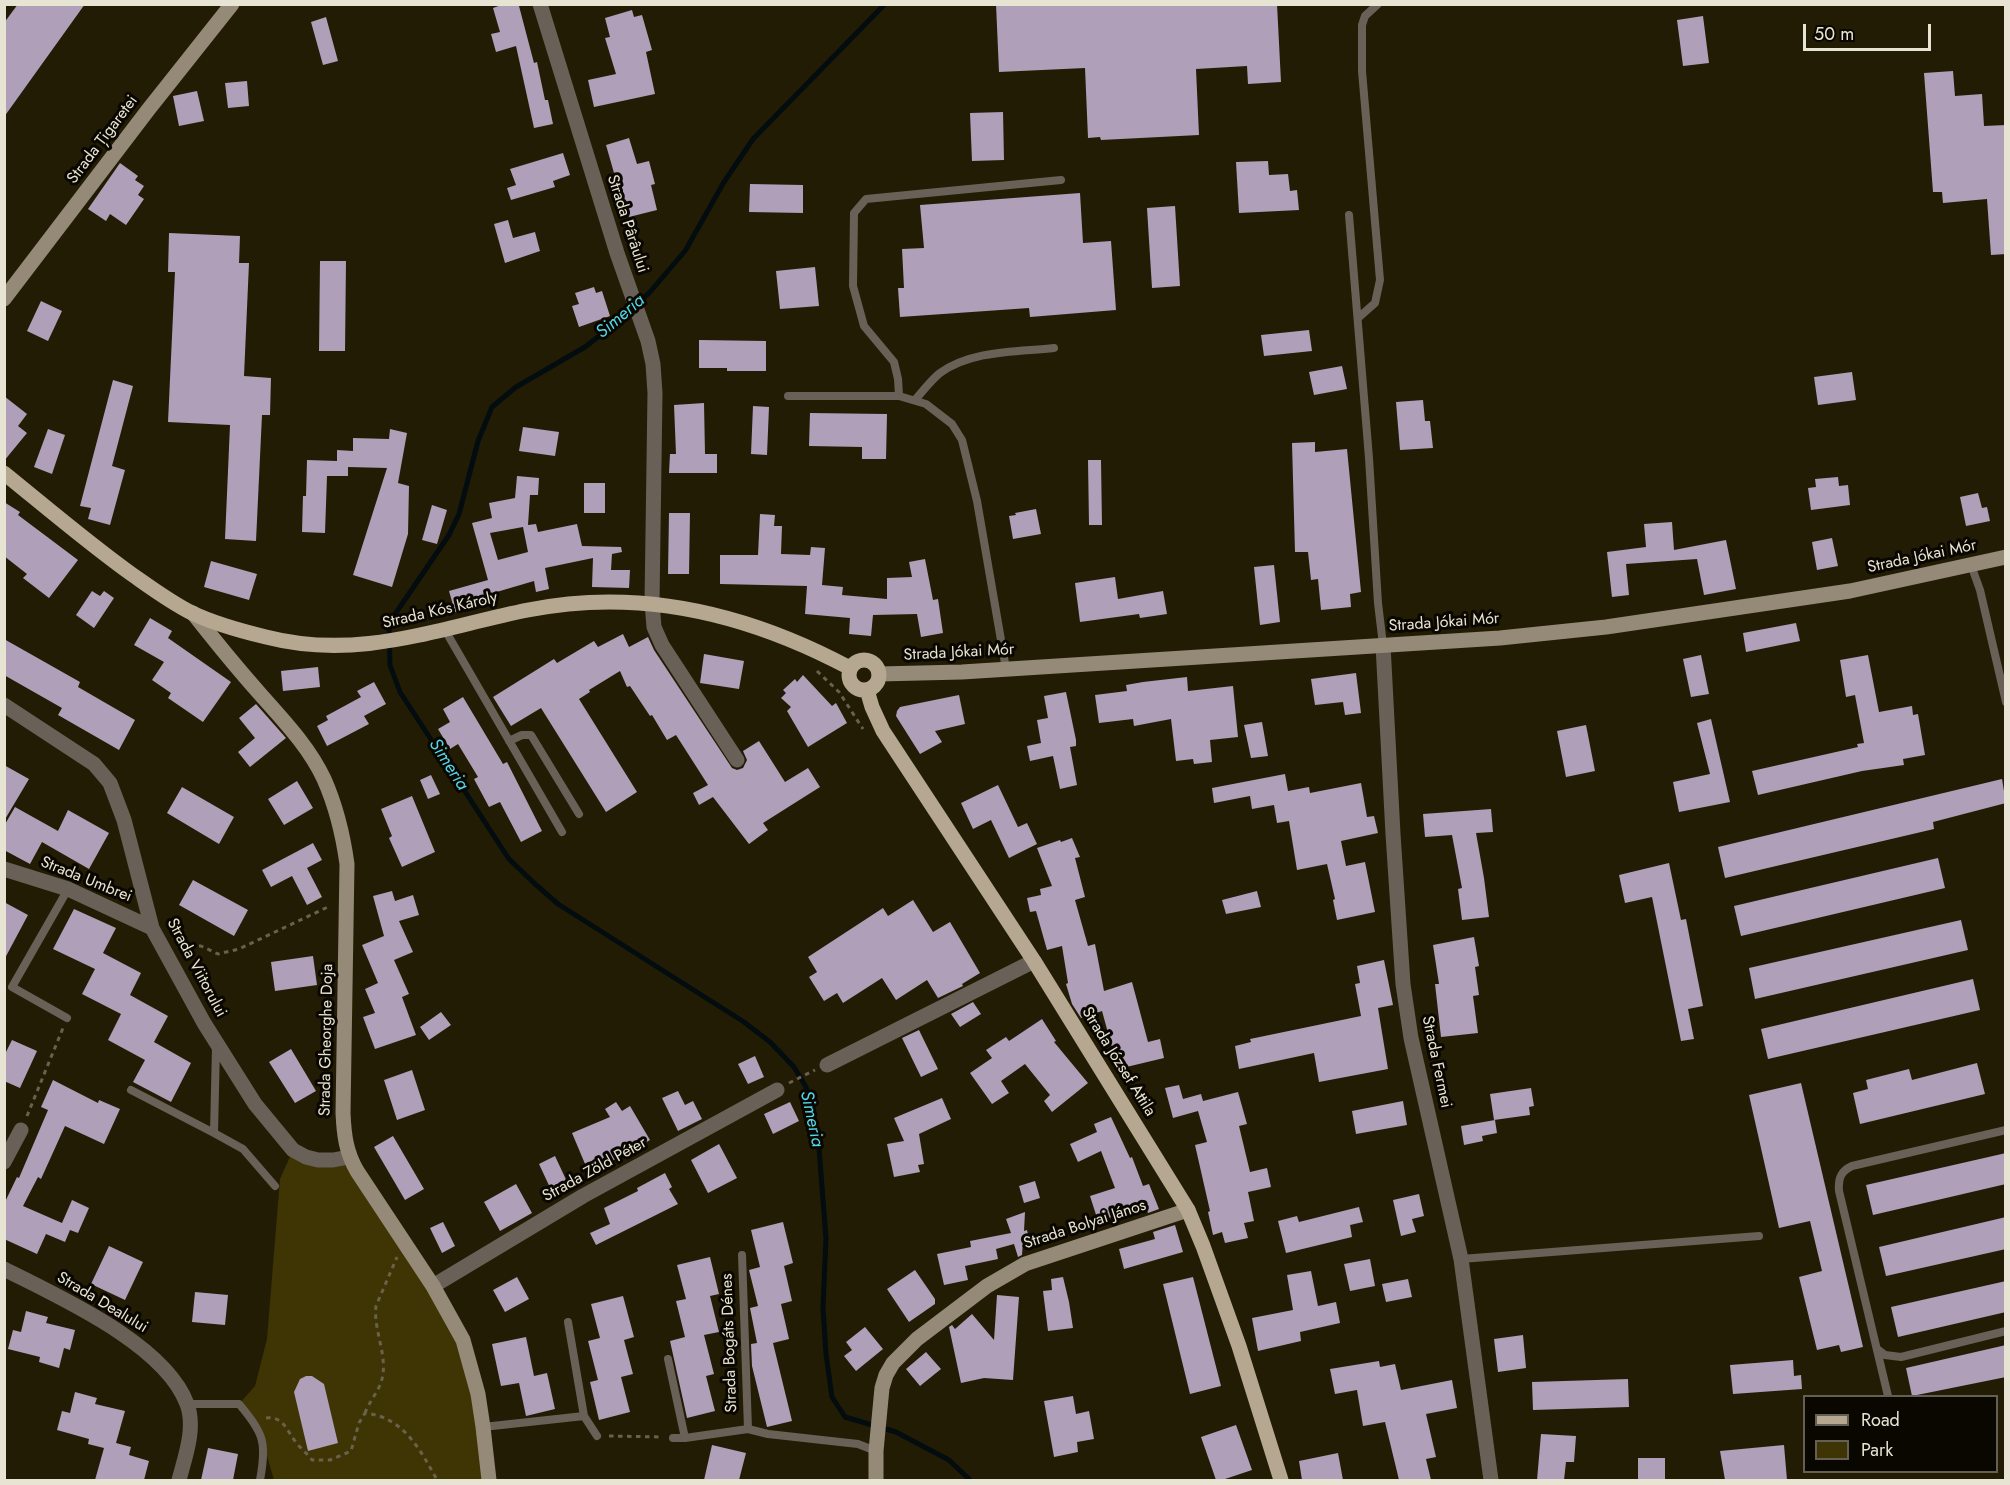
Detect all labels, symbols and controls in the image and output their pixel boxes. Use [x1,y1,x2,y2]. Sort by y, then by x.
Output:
scale bar [1806,12,1934,50]
text: 50 m [1814,21,1854,47]
street label: Strada Țigaretei [64,92,142,188]
street label: Strada Pârâului [602,173,652,275]
water label: Simeria [592,290,650,344]
street label: Strada Jókai Mór [1866,536,1978,578]
street label: Strada Kós Károly [381,588,499,634]
street label: Strada Jókai Mór [1388,610,1500,636]
street label: Strada Jókai Mór [903,641,1015,665]
water label: Simeria [423,735,473,795]
street label: Strada Umbrei [38,853,134,907]
street label: Strada Viitorului [162,915,230,1021]
street label: Strada Gheorghe Doja [316,964,338,1116]
street label: Strada József Attila [1077,1004,1159,1120]
street label: Strada Fermei [1417,1014,1455,1110]
water label: Simeria [794,1089,828,1149]
street label: Strada Zöld Péter [540,1133,650,1207]
street label: Strada Bolyai János [1021,1196,1149,1254]
street label: Strada Dealului [53,1268,151,1338]
street label: Strada Bogáts Dénes [718,1273,742,1413]
legend [1803,1395,1998,1473]
text: Road [1861,1407,1900,1433]
text: Park [1861,1437,1893,1463]

